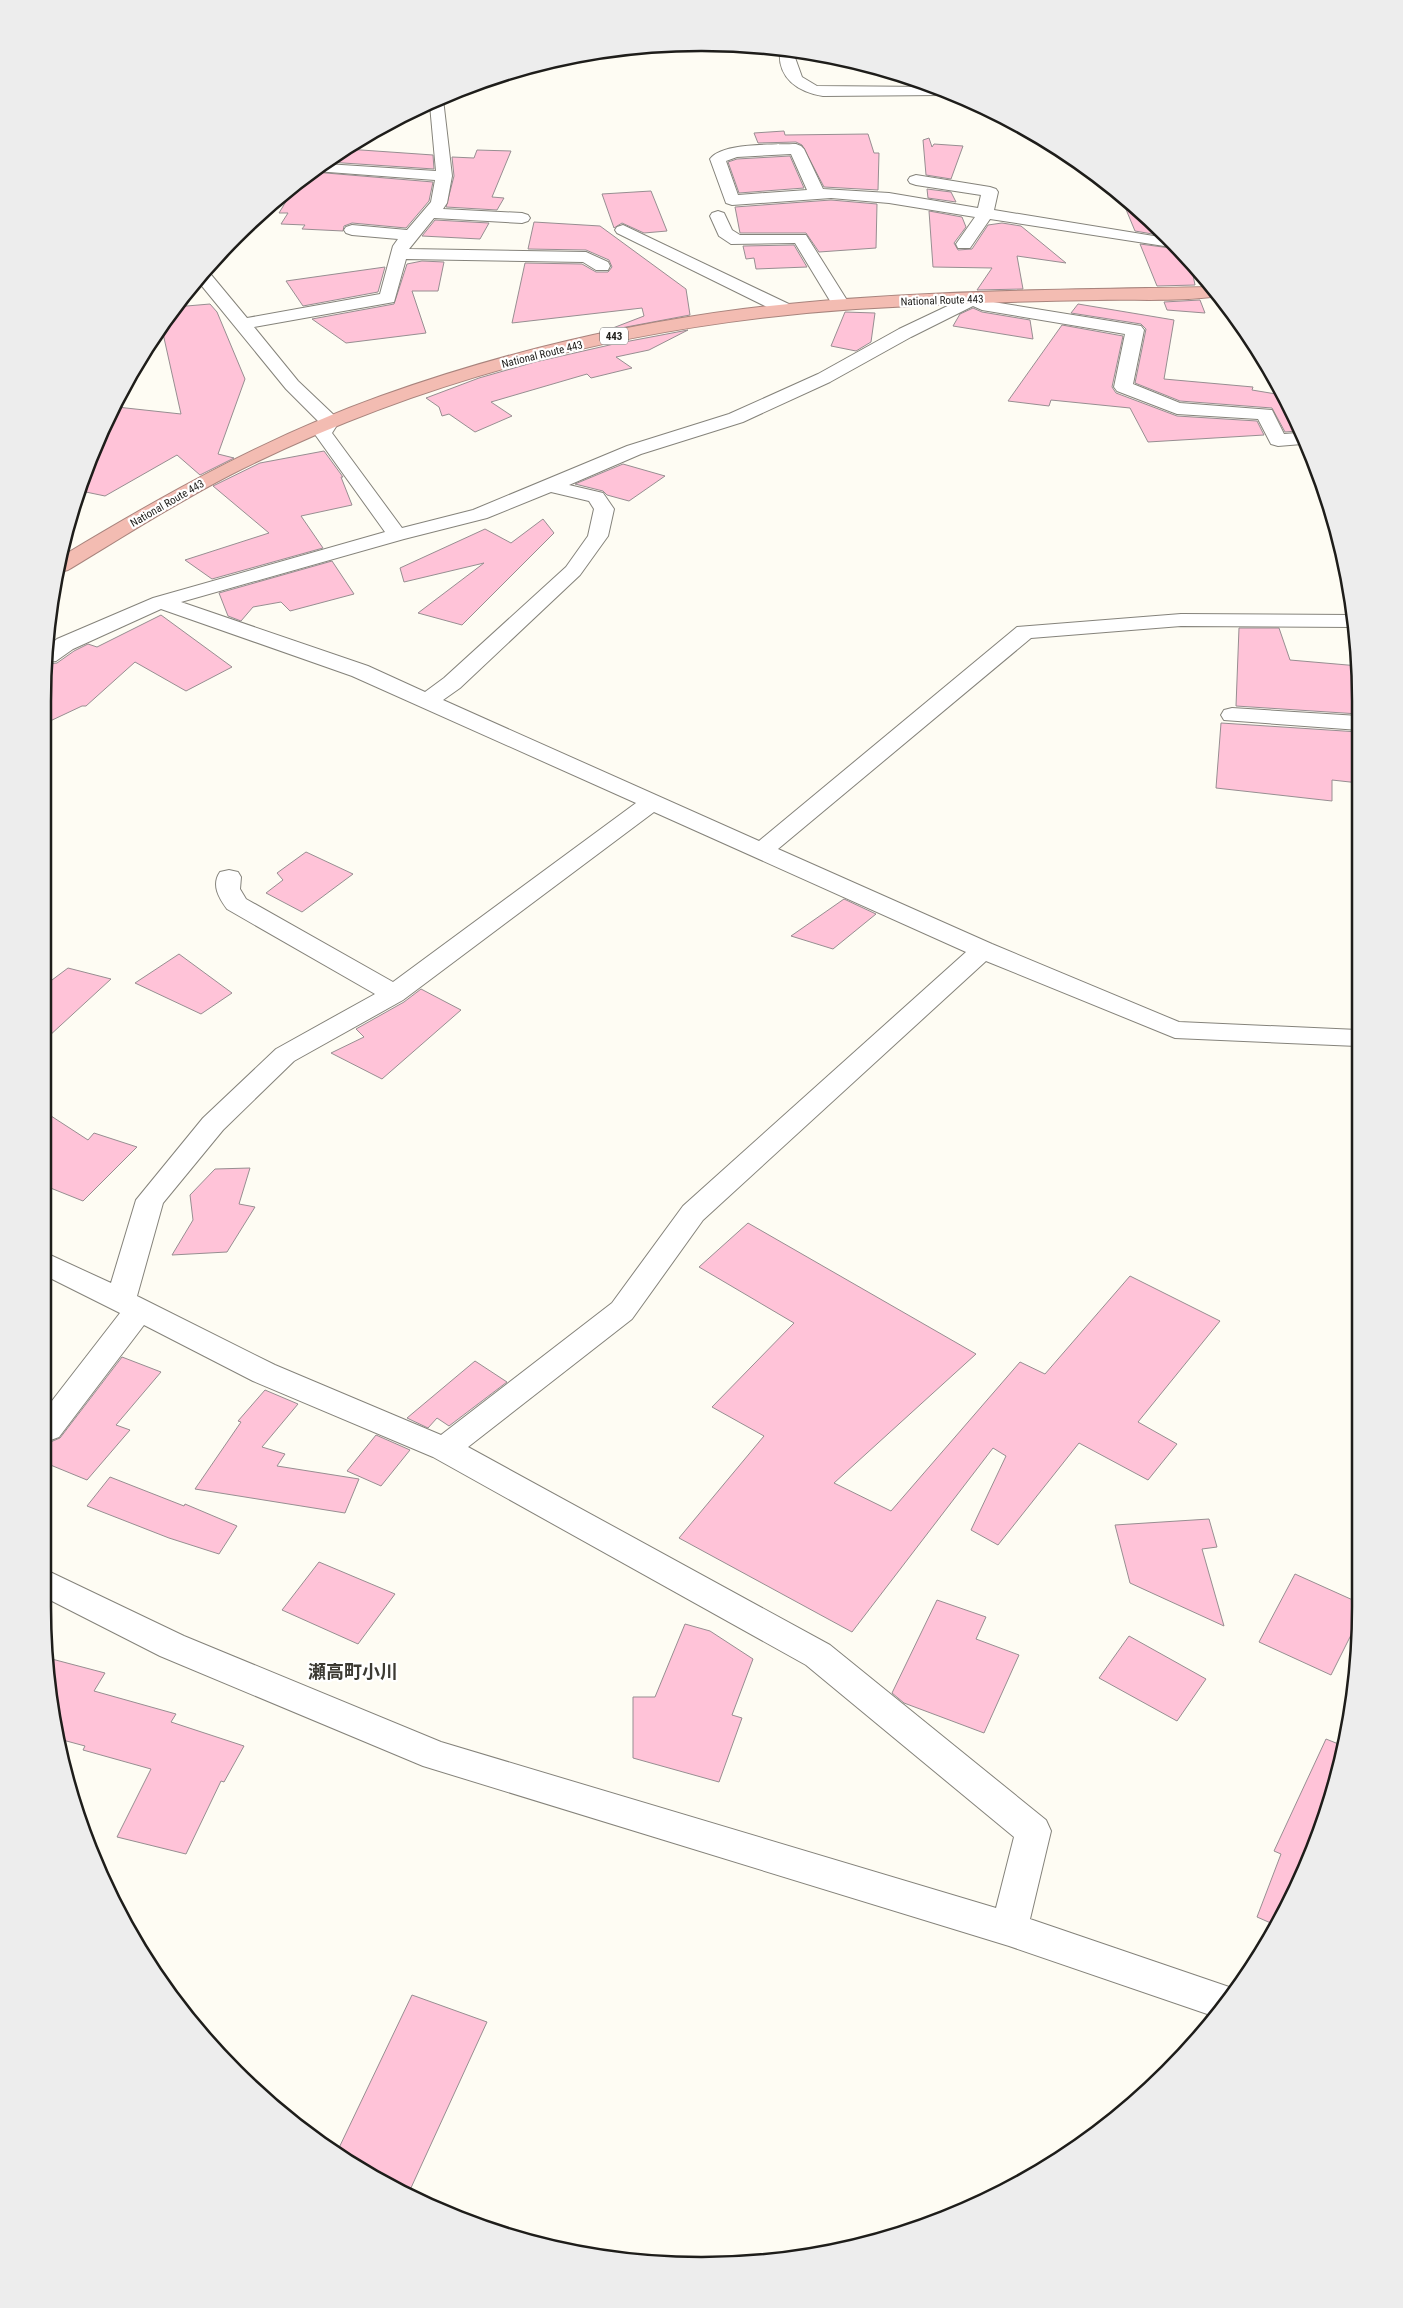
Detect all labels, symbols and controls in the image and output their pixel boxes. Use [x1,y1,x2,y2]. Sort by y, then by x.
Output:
street label: National Route 443 [900,293,984,308]
road number: 443 [600,328,628,344]
street label: National Route 443 [500,338,584,371]
street label: National Route 443 [128,477,206,530]
district label: 瀬高町小川 [308,1661,398,1682]

